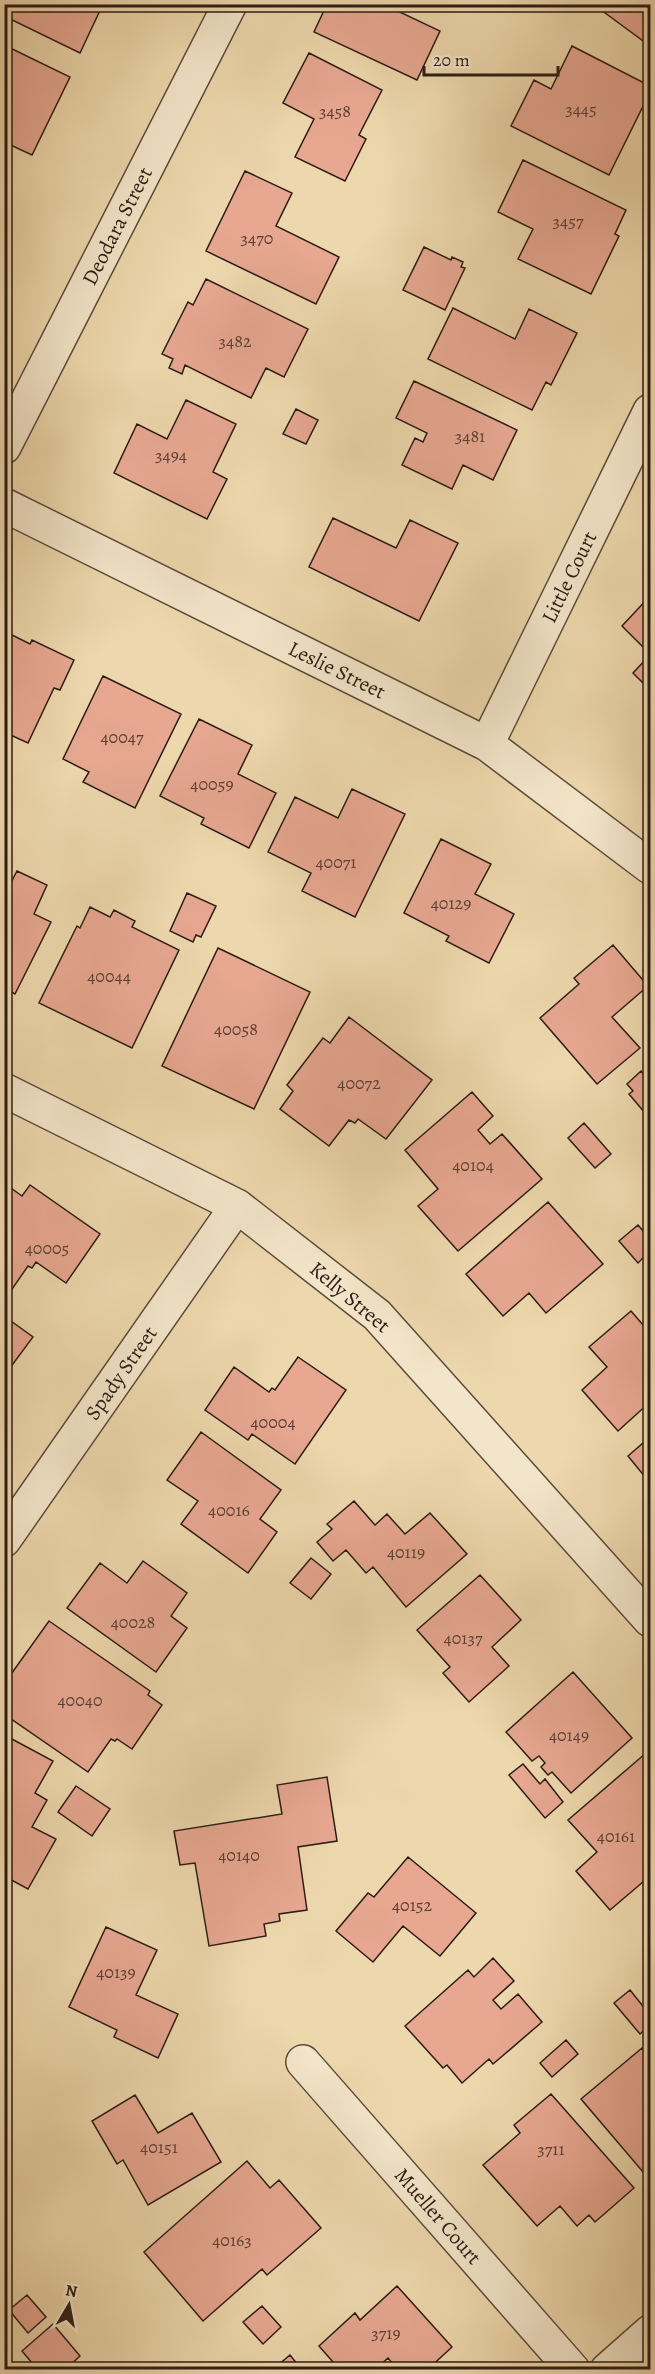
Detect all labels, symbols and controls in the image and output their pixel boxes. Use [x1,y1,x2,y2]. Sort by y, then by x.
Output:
scale bar [424,39,558,77]
text: 20 m [433,48,470,72]
house number: 3445 [565,97,597,121]
house number: 3458 [319,99,351,123]
street label: Deodara Street [75,162,159,290]
house number: 3457 [553,209,584,233]
house number: 3470 [241,226,273,250]
house number: 3482 [219,329,252,353]
house number: 3481 [455,424,485,448]
house number: 3494 [155,443,187,467]
street label: Little Court [535,526,603,627]
street label: Leslie Street [284,634,390,706]
house number: 40047 [100,725,144,749]
house number: 40059 [190,772,234,796]
house number: 40071 [315,850,357,874]
house number: 40129 [431,891,471,915]
house number: 40044 [87,964,131,988]
house number: 40058 [214,1017,258,1041]
house number: 40072 [337,1071,381,1095]
house number: 40104 [452,1153,494,1177]
house number: 40005 [25,1236,69,1260]
street label: Kelly Street [304,1255,396,1339]
street label: Spady Street [78,1321,164,1425]
house number: 40004 [250,1410,296,1434]
house number: 40016 [208,1498,250,1522]
house number: 40119 [387,1540,425,1564]
house number: 40028 [111,1610,155,1634]
house number: 40137 [444,1626,483,1650]
house number: 40040 [57,1688,103,1712]
house number: 40149 [549,1723,589,1747]
house number: 40161 [597,1824,635,1848]
house number: 40140 [218,1843,260,1867]
house number: 40152 [392,1893,433,1917]
house number: 40139 [96,1960,136,1984]
house number: 40151 [140,2135,178,2159]
house number: 3711 [537,2137,565,2161]
street label: Mueller Court [388,2162,488,2270]
house number: 40163 [212,2228,252,2252]
north arrow [39,2275,99,2335]
text: N [64,2279,79,2303]
house number: 3719 [371,2321,401,2345]

